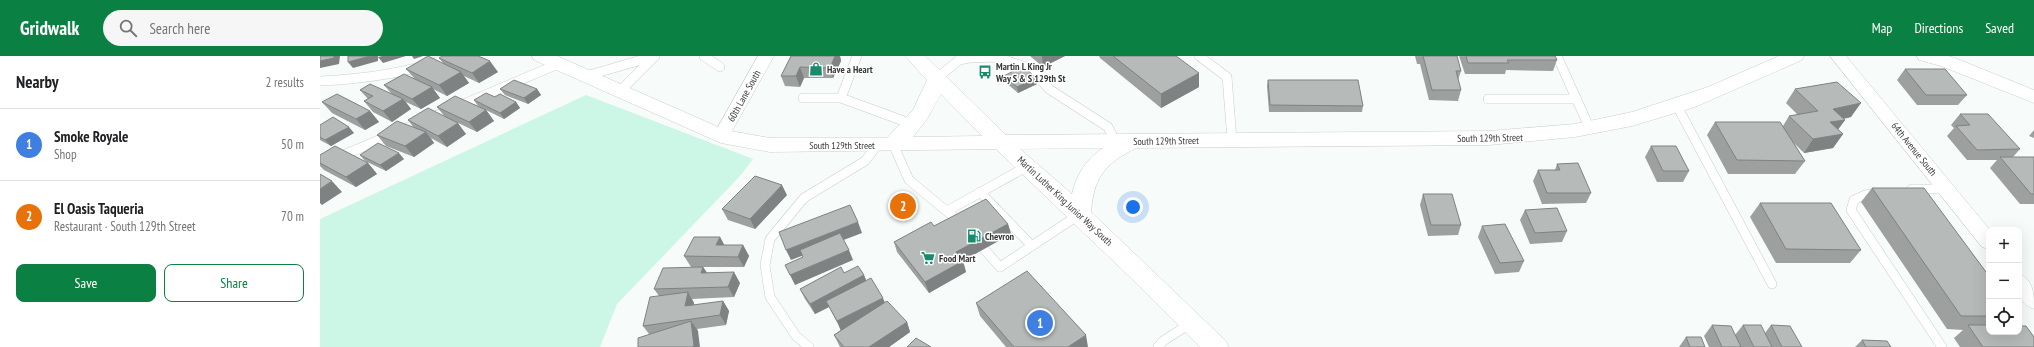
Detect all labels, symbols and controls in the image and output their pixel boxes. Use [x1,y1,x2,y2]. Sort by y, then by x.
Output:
search box [103,10,383,46]
text: Gridwalk [20,16,79,40]
icon: search [117,17,139,39]
text: Search here [149,19,210,38]
text: Map [1872,19,1892,37]
text: Directions [1914,19,1963,37]
text: Saved [1985,19,2014,37]
place label: Martin L King Jr Way S & S 129th St [995,60,1065,85]
shop icon: Have a Heart [808,61,824,77]
place label: Have a Heart [827,63,873,76]
bus stop icon: Martin L King Jr Way S & S 129th St [977,64,993,80]
street label: 60th Lane South [724,68,764,124]
text: Nearby [16,71,59,93]
text: 2 results [265,74,304,91]
street label: 64th Avenue South [1888,119,1940,179]
text: Smoke Royale [54,127,128,146]
street label: South 129th Street [1457,131,1523,145]
street label: South 129th Street [1133,134,1199,148]
text: 1 [26,136,32,153]
text: 50 m [281,136,304,153]
street label: South 129th Street [809,139,875,152]
text: Shop [54,146,77,163]
street label: Martin Luther King Junior Way South [1015,153,1115,249]
pin: 2 [890,191,916,221]
your location [1123,197,1143,217]
text: El Oasis Taqueria [54,199,144,218]
text: 2 [26,208,32,225]
text: 70 m [281,208,304,225]
text: Restaurant · South 129th Street [54,218,196,235]
map controls [1986,227,2022,335]
button: + [1986,227,2022,263]
fuel station icon: Chevron [966,228,982,244]
place label: Chevron [985,230,1015,243]
supermarket icon: Food Mart [920,250,936,266]
place label: Food Mart [939,252,976,265]
button: − [1986,263,2022,299]
button: Save [16,264,156,302]
button: Share [164,264,304,302]
button: locate [1986,299,2022,335]
pin: 1 [1027,308,1053,338]

